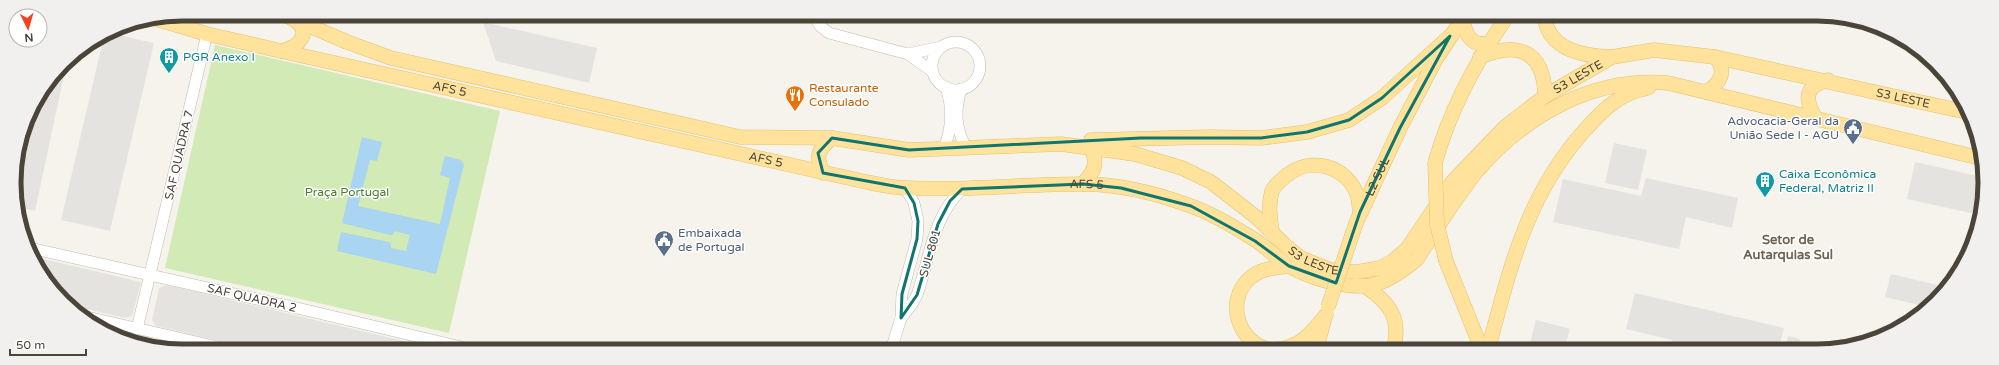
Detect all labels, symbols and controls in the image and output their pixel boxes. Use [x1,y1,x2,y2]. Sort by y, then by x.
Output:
north arrow [8,8,48,48]
text: N [24,31,34,44]
building icon: PGR Anexo I [158,46,180,74]
place label: PGR Anexo I [183,50,255,64]
street label: S3 LESTE [1551,57,1605,97]
street label: AFS 5 [431,78,468,99]
place label: Restaurante Consulado [809,81,879,109]
restaurant icon: Restaurante Consulado [784,84,806,112]
street label: S3 LESTE [1875,86,1932,111]
street label: SAF QUADRA 7 [162,109,196,201]
place label: Advocacia-Geral da União Sede I - AGU [1727,114,1839,142]
public building icon: Advocacia-Geral da União Sede I - AGU [1842,117,1864,145]
street label: AFS 5 [748,149,784,170]
street label: L2 SUL [1362,155,1392,198]
place label: Caixa Econômica Federal, Matriz II [1779,167,1876,195]
building icon: Caixa Econômica Federal, Matriz II [1754,170,1776,198]
street label: AFS 5 [1070,177,1105,192]
park label: Praça Portugal [305,185,389,199]
place label: Embaixada de Portugal [678,226,744,254]
street label: SUL 801 [916,227,944,279]
public building icon: Embaixada de Portugal [653,229,675,257]
district label: Setor de Autarquias Sul [1743,232,1833,263]
street label: S3 LESTE [1285,243,1340,278]
street label: SAF QUADRA 2 [206,281,298,315]
scale bar [10,331,86,357]
text: 50 m [16,338,45,352]

